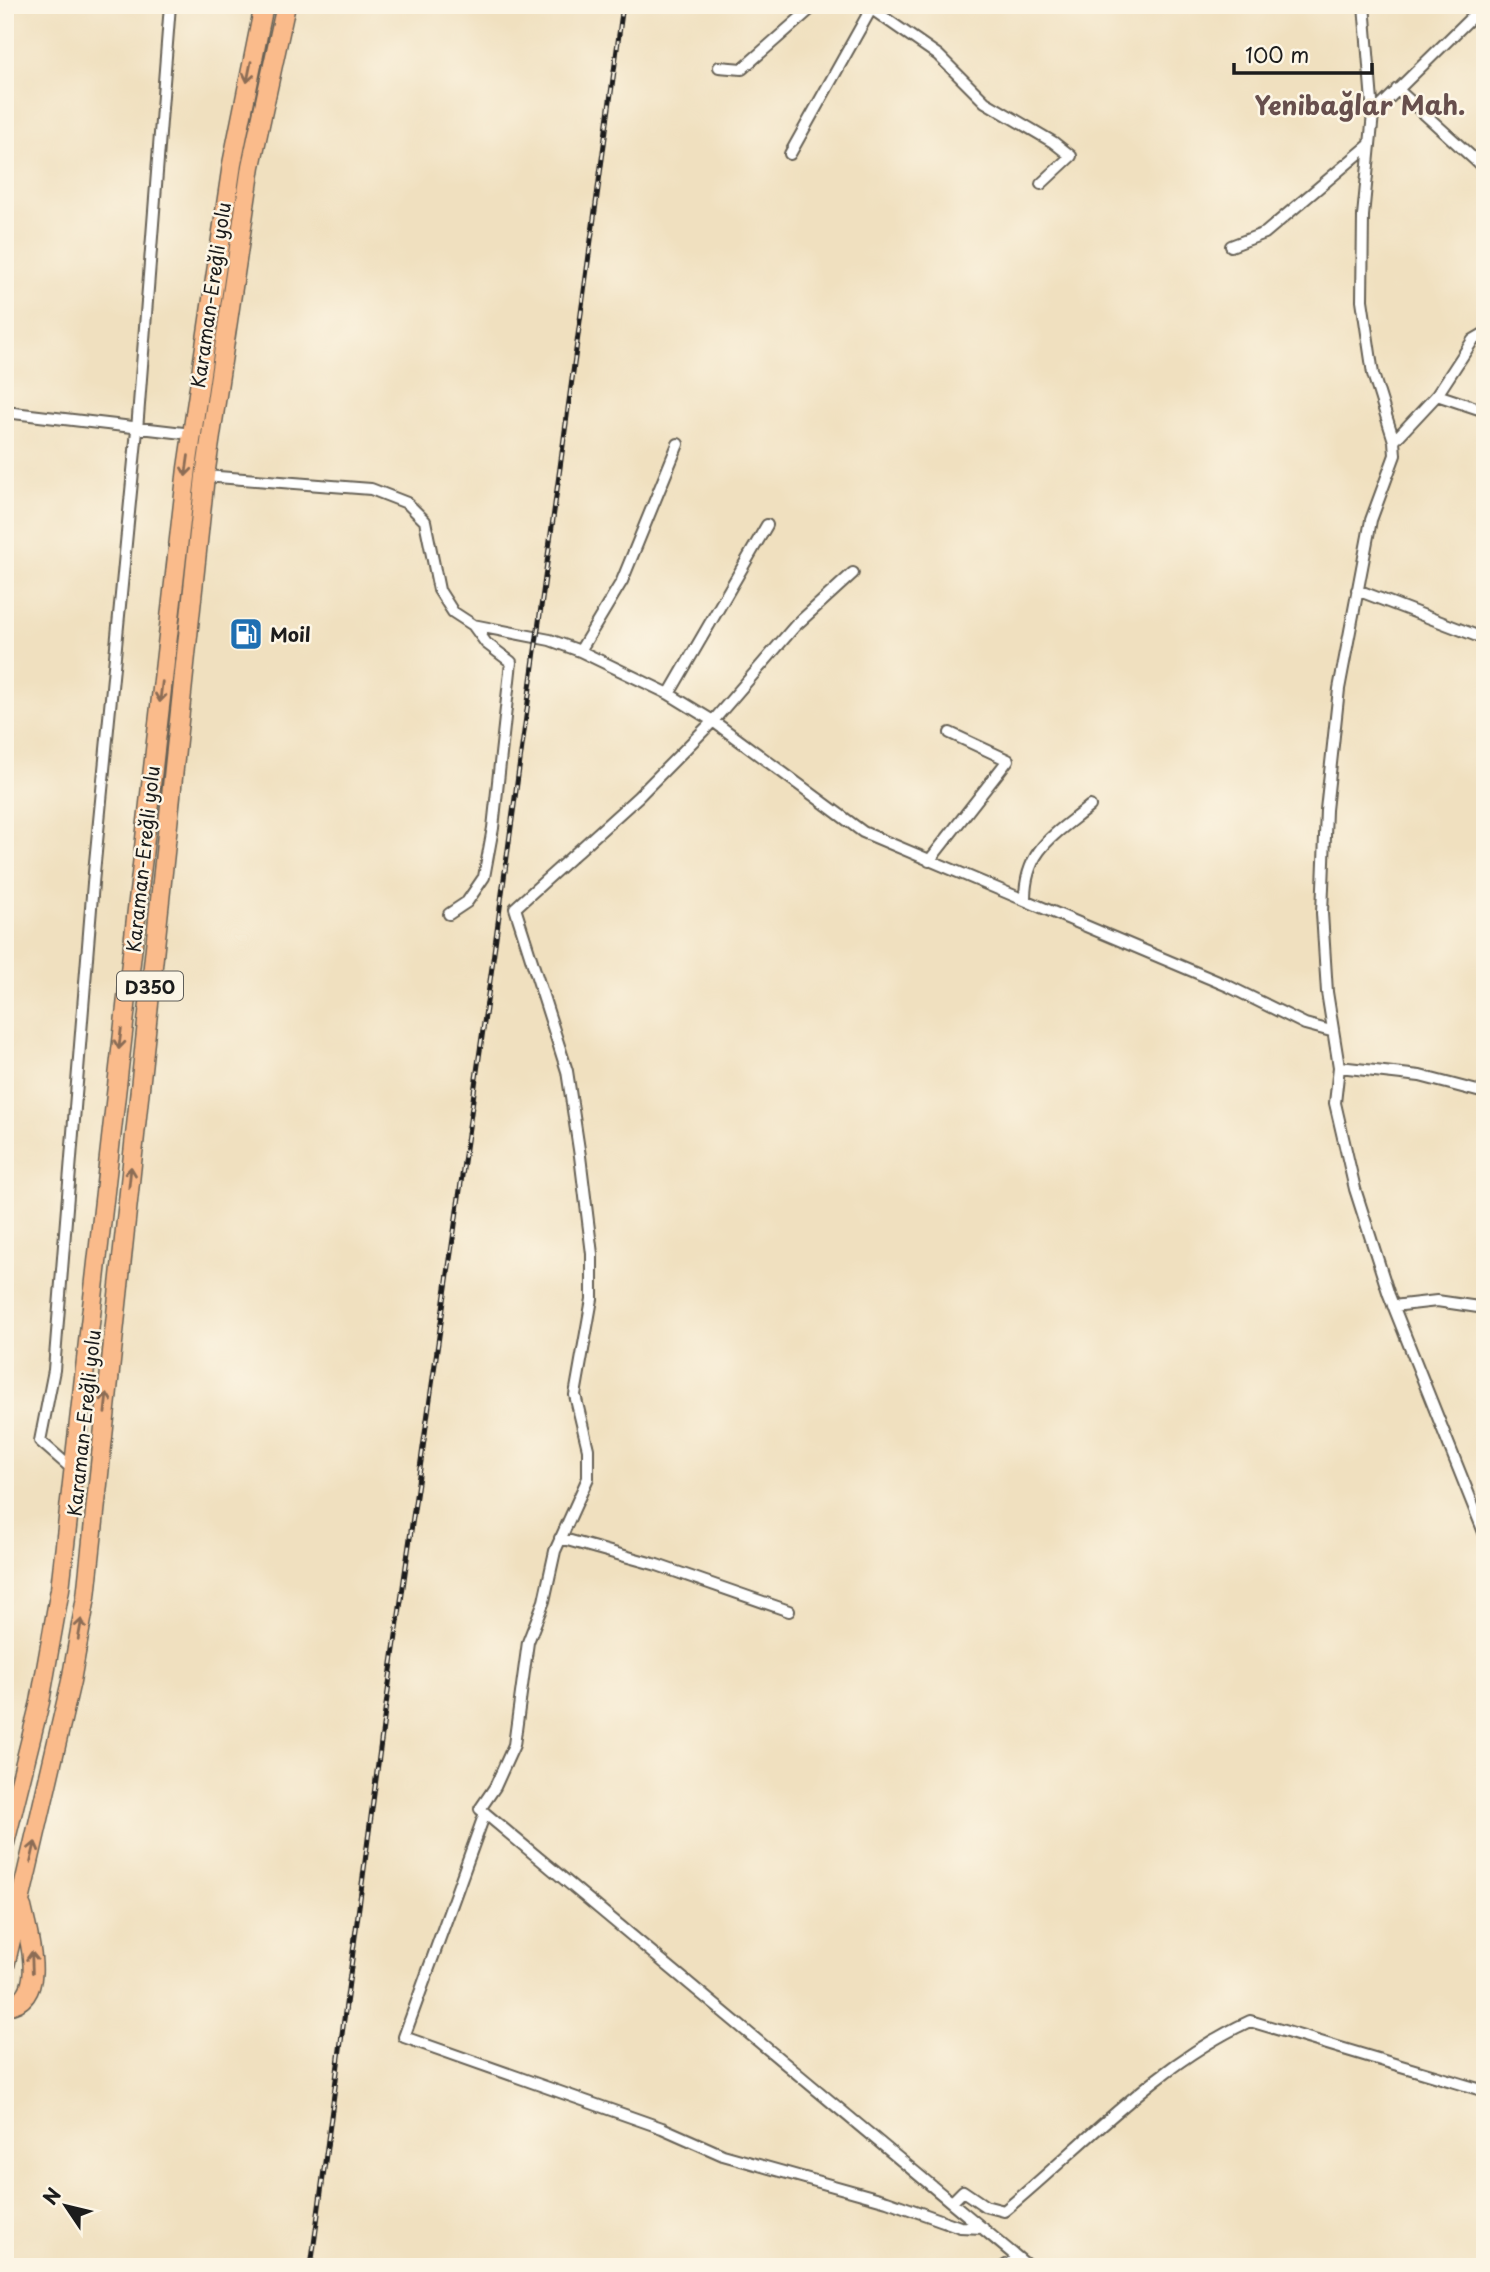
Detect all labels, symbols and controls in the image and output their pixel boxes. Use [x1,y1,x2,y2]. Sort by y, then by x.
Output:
scale bar [1234,32,1373,76]
text: 100 m [1245,38,1309,70]
one-way arrow [241,60,255,83]
district label: Yenibağlar Mah. [1255,85,1465,124]
street label: Karaman-Ereğli yolu [183,200,237,390]
one-way arrow [180,454,193,477]
fuel station icon: Moil [227,615,265,653]
place label: Moil [270,620,311,648]
one-way arrow [154,680,167,703]
street label: Karaman-Ereğli yolu [118,764,166,954]
road number: D350 [117,972,183,1001]
one-way arrow [114,1028,127,1050]
one-way arrow [124,1166,137,1189]
street label: Karaman-Ereğli yolu [59,1328,107,1518]
one-way arrow [100,1393,113,1415]
one-way arrow [74,1618,87,1641]
one-way arrow [26,1841,40,1864]
one-way arrow [25,1951,38,1974]
north arrow [32,2170,102,2240]
text: N [35,2181,67,2210]

